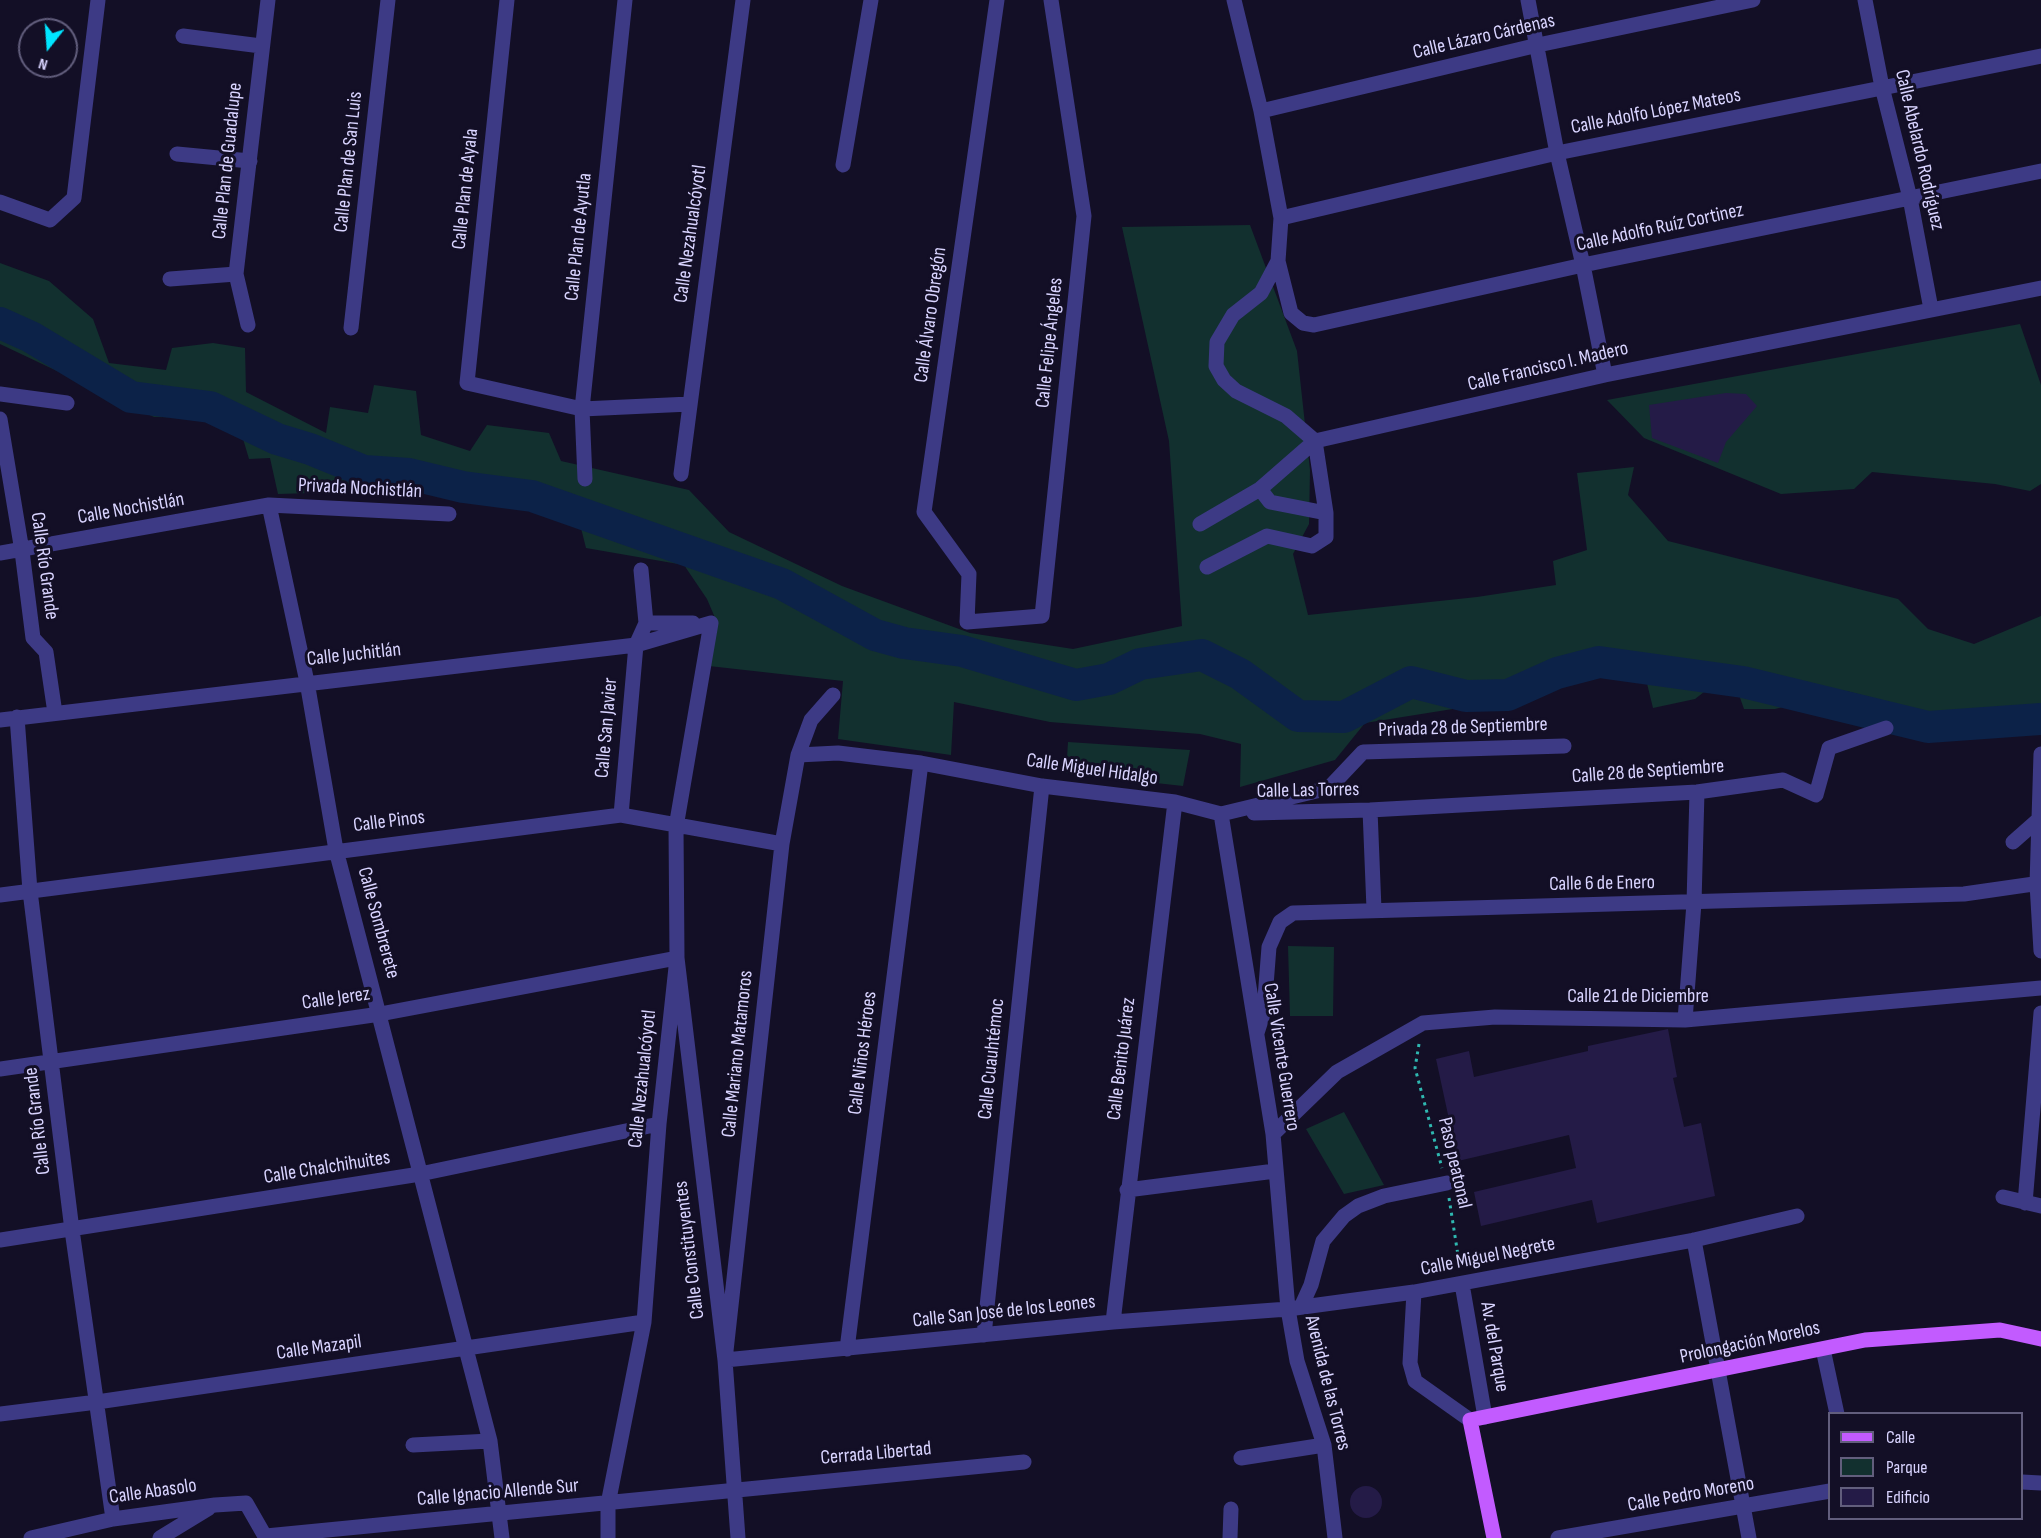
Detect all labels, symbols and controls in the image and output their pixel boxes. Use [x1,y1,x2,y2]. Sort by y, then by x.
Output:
street label: Calle Lázaro Cárdenas [1411,9,1557,65]
north arrow [18,18,78,78]
text: N [36,53,50,74]
street label: Calle Abelardo Rodríguez [1889,67,1949,233]
street label: Calle Plan de Guadalupe [208,81,248,241]
street label: Calle Adolfo López Mateos [1569,84,1743,140]
street label: Calle Plan de San Luis [330,90,368,234]
street label: Calle Plan de Ayala [448,127,484,251]
street label: Calle Nezahualcóyotl [669,164,713,304]
street label: Calle Plan de Ayutla [560,172,598,302]
street label: Calle Adolfo Ruíz Cortinez [1574,199,1746,257]
street label: Calle Álvaro Obregón [910,246,952,384]
street label: Calle Felipe Ángeles [1031,277,1069,409]
street label: Calle Francisco I. Madero [1465,337,1631,397]
street label: Privada Nochistlán [297,474,423,504]
street label: Calle Nochistlán [76,488,186,530]
street label: Calle Río Grande [25,511,63,621]
street label: Calle Juchitlán [306,638,402,672]
street label: Calle San Javier [591,677,623,779]
street label: Privada 28 de Septiembre [1378,713,1548,743]
street label: Calle Miguel Hidalgo [1025,749,1159,791]
street label: Calle 28 de Septiembre [1571,755,1725,789]
street label: Calle Las Torres [1256,778,1360,804]
street label: Calle Pinos [352,806,426,838]
street label: Calle Sombrerete [352,865,404,981]
street label: Calle 6 de Enero [1549,871,1655,897]
street label: Calle Mariano Matamoros [717,969,759,1139]
street label: Calle Vicente Guerrero [1257,981,1305,1133]
street label: Calle Jerez [300,982,372,1016]
street label: Calle 21 de Diciembre [1567,985,1709,1009]
street label: Calle Niños Héroes [844,990,882,1116]
street label: Calle Benito Juárez [1103,996,1141,1122]
street label: Calle Cuauhtémoc [974,997,1010,1121]
street label: Calle Nezahualcóyotl [624,1009,662,1149]
street label: Calle Río Grande [19,1066,57,1176]
street label: Paso peatonal [1432,1115,1476,1211]
street label: Calle Chalchihuites [262,1146,392,1190]
street label: Calle Constituyentes [670,1180,710,1320]
street label: Calle Miguel Negrete [1419,1232,1557,1282]
street label: Calle San José de los Leones [911,1290,1097,1334]
street label: Av. del Parque [1474,1300,1514,1394]
street label: Avenida de las Torres [1299,1313,1355,1453]
street label: Prolongación Morelos [1678,1316,1822,1370]
street label: Calle Mazapil [275,1330,363,1366]
legend [1828,1412,2023,1520]
text: Calle [1886,1427,1915,1448]
street label: Cerrada Libertad [820,1437,932,1471]
text: Parque [1886,1457,1927,1478]
street label: Calle Pedro Moreno [1626,1472,1756,1518]
street label: Calle Abasolo [108,1474,198,1510]
street label: Calle Ignacio Allende Sur [416,1474,580,1512]
text: Edificio [1886,1487,1930,1508]

